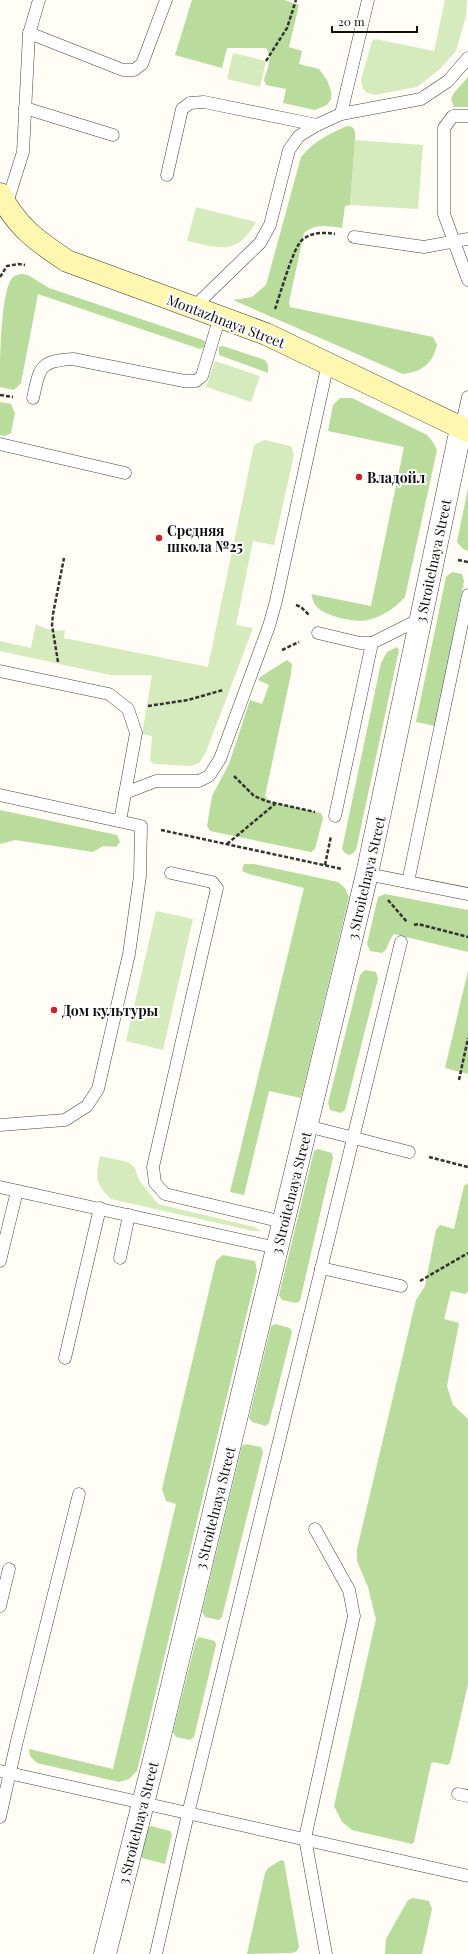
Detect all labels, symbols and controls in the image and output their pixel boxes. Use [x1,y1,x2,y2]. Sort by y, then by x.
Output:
scale bar [332,8,417,34]
text: 20 m [338,13,365,29]
street label: Montazhnaya Street [164,290,289,353]
place label: Владойл [367,468,426,487]
marker: Владойл [354,472,364,482]
street label: 3 Stroitelnaya Street [411,496,456,625]
place label: Средняя школа №25 [167,521,243,556]
marker: Средняя школа №25 [154,533,164,543]
street label: 3 Stroitelnaya Street [343,813,390,942]
place label: Дом культуры [62,1001,159,1020]
marker: Дом культуры [49,1005,59,1015]
street label: 3 Stroitelnaya Street [267,1128,316,1257]
street label: 3 Stroitelnaya Street [191,1443,240,1572]
street label: 3 Stroitelnaya Street [114,1758,163,1887]

